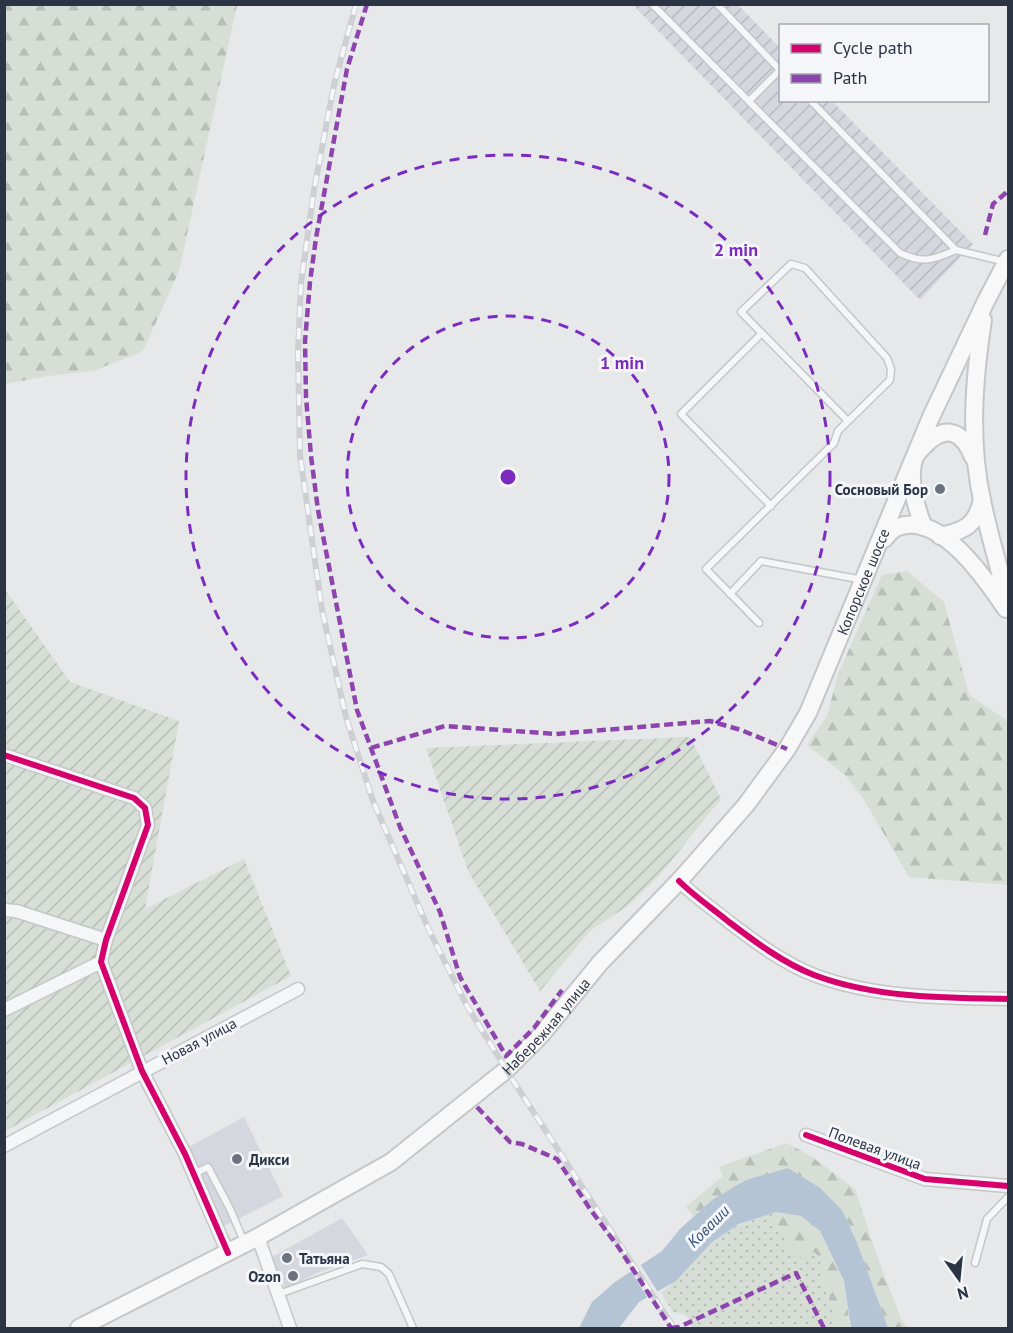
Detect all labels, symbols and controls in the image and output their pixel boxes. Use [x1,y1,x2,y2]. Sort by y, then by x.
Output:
legend [779,24,989,102]
text: Cycle path [833,36,913,59]
text: Path [833,66,867,89]
text: 2 min [714,238,758,261]
text: 1 min [600,351,644,374]
centre of rings [498,467,518,487]
place label: Сосновый Бор [835,480,928,499]
marker: Сосновый Бор [933,482,947,496]
street label: Копорское шоссе [832,525,893,638]
street label: Набережная улица [497,974,594,1079]
street label: Новая улица [158,1013,240,1069]
street label: Полевая улица [826,1122,924,1174]
place label: Дикси [249,1150,289,1169]
marker: Дикси [230,1152,244,1166]
water label: Коваши [683,1201,733,1251]
place label: Татьяна [299,1249,350,1268]
north arrow [929,1249,989,1309]
marker: Татьяна [280,1251,294,1265]
place label: Ozon [248,1267,281,1286]
marker: Ozon [286,1269,300,1283]
text: N [955,1282,971,1305]

